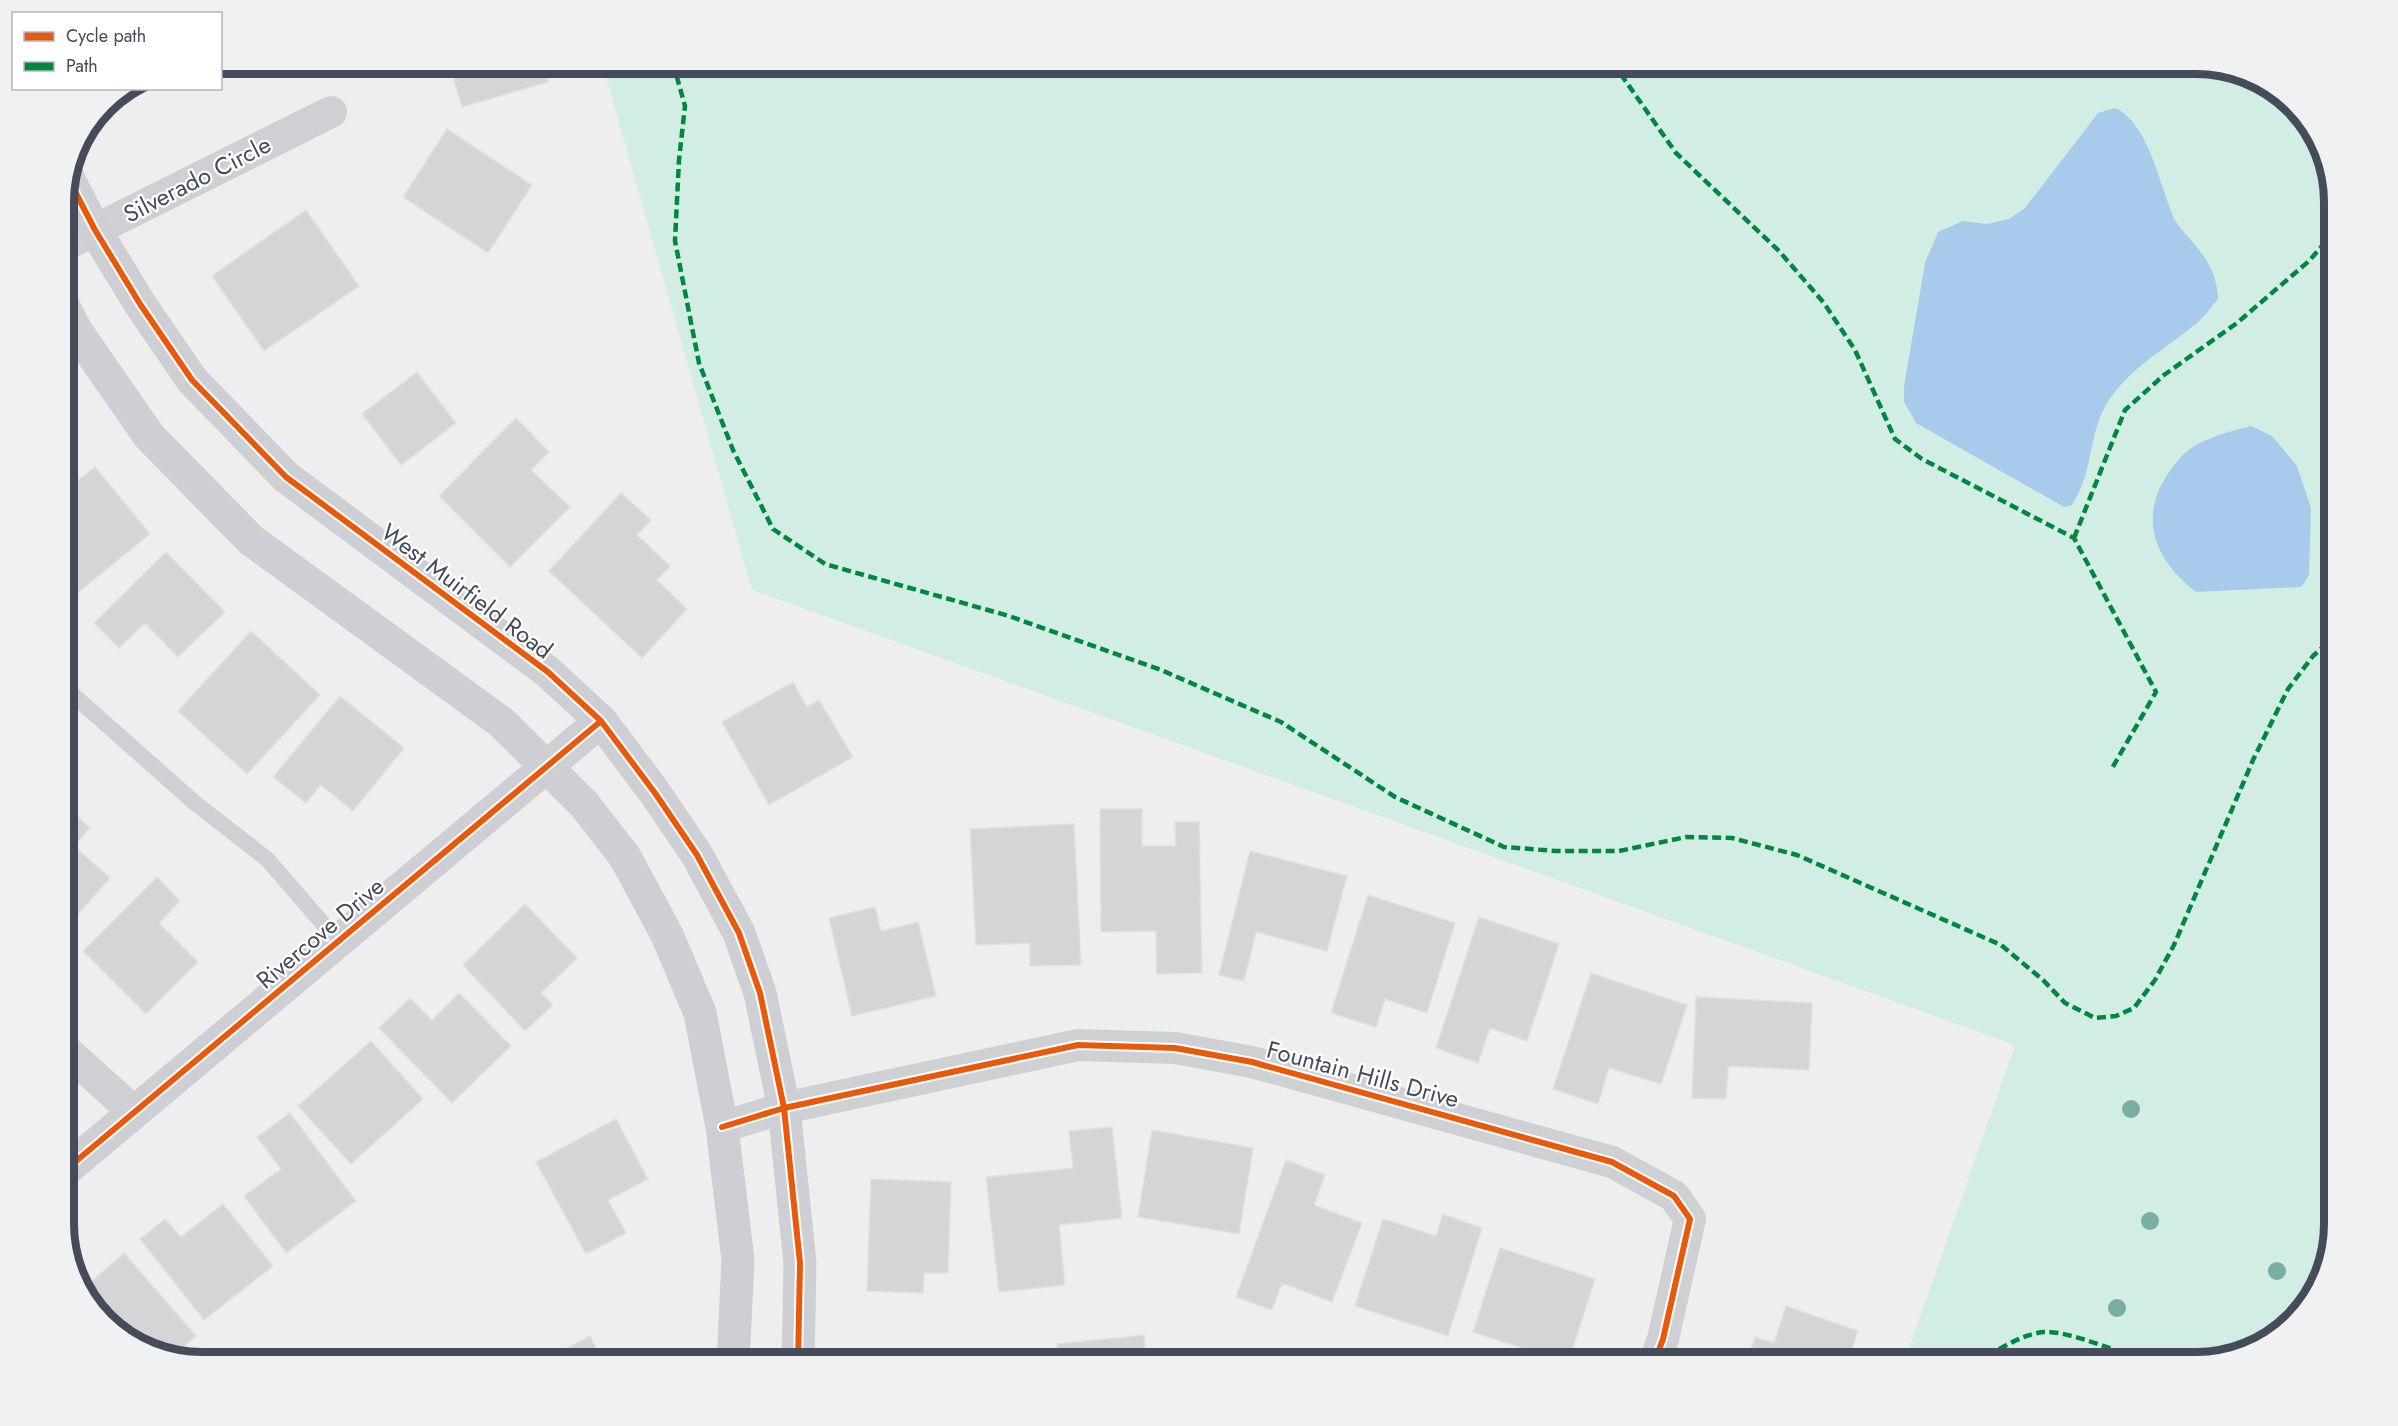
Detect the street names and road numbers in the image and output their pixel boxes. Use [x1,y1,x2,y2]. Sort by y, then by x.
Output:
street label: Silverado Circle [117,127,277,231]
street label: West Muirfield Road [374,515,560,667]
street label: Rivercove Drive [248,869,392,997]
street label: Fountain Hills Drive [1263,1032,1463,1116]

